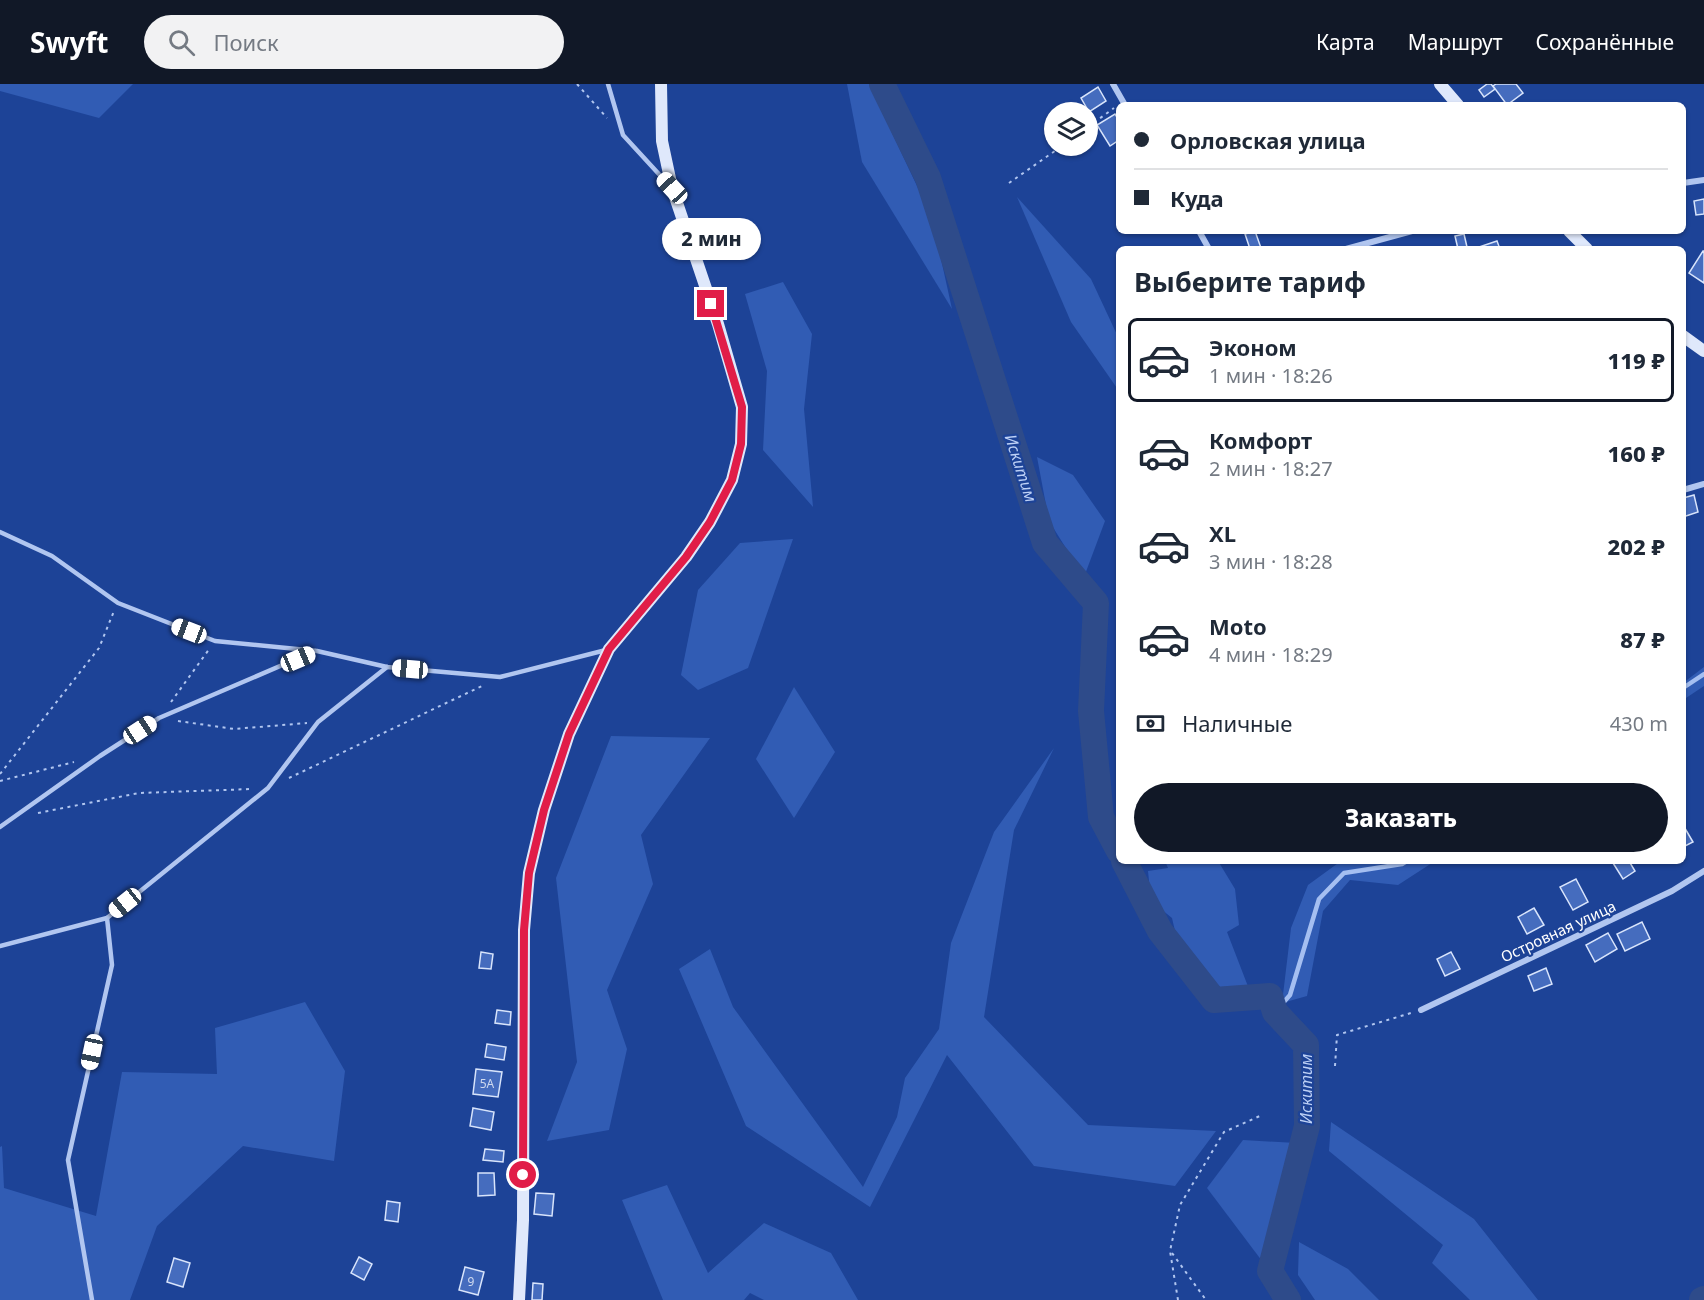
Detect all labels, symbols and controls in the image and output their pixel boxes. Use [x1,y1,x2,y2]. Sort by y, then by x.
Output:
search box [144,15,564,69]
text: Swyft [30,23,108,61]
icon: search [165,26,198,59]
text: Поиск [213,27,279,57]
text: Карта [1316,28,1375,56]
text: Маршрут [1408,28,1503,56]
text: Сохранённые [1536,28,1674,56]
map controls [1044,102,1098,156]
button: layers [1044,102,1098,156]
text: Орловская улица [1170,125,1366,155]
car [653,169,691,207]
text: Куда [1170,183,1224,213]
callout: 2 мин [662,217,760,259]
text: 2 мин [681,225,742,252]
text: Выберите тариф [1134,263,1366,300]
route end [697,290,724,317]
text: Эконом [1209,332,1297,362]
icon: car [1137,333,1191,387]
text: 119 ₽ [1608,345,1665,375]
text: 1 мин · 18:26 [1209,362,1333,389]
text: Комфорт [1209,425,1312,455]
icon: car [1137,426,1191,480]
water label: Искитим [1000,431,1042,505]
text: 160 ₽ [1608,438,1665,468]
text: 2 мин · 18:27 [1209,455,1333,482]
text: XL [1209,518,1236,548]
icon: car [1137,519,1191,573]
text: 202 ₽ [1608,531,1665,561]
text: 3 мин · 18:28 [1209,548,1333,575]
text: Moto [1209,611,1267,641]
icon: car [1137,612,1191,666]
car [169,616,209,646]
text: 87 ₽ [1620,624,1665,654]
text: 4 мин · 18:29 [1209,641,1333,668]
car [278,644,318,674]
car [391,658,429,680]
icon: cash [1134,707,1167,740]
text: Наличные [1182,708,1292,738]
text: 430 m [1610,710,1668,737]
car [120,713,160,747]
button: Заказать [1134,783,1668,852]
car [105,885,145,921]
street label: Островная улица [1497,896,1619,966]
car [79,1033,105,1071]
water label: Искитим [1295,1054,1317,1124]
house number: 5А [480,1075,495,1092]
route start [509,1161,536,1188]
house number: 9 [468,1273,475,1290]

